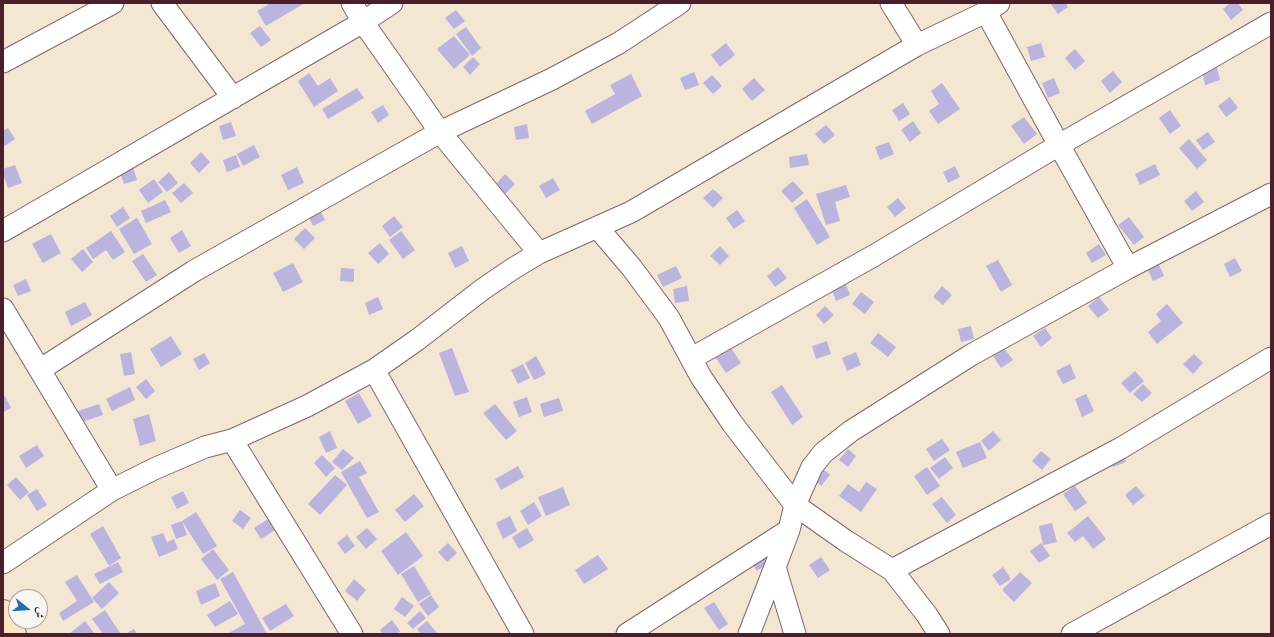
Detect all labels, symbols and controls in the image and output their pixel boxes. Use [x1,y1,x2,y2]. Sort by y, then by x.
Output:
north arrow [8,589,48,629]
text: ش [32,606,46,619]

